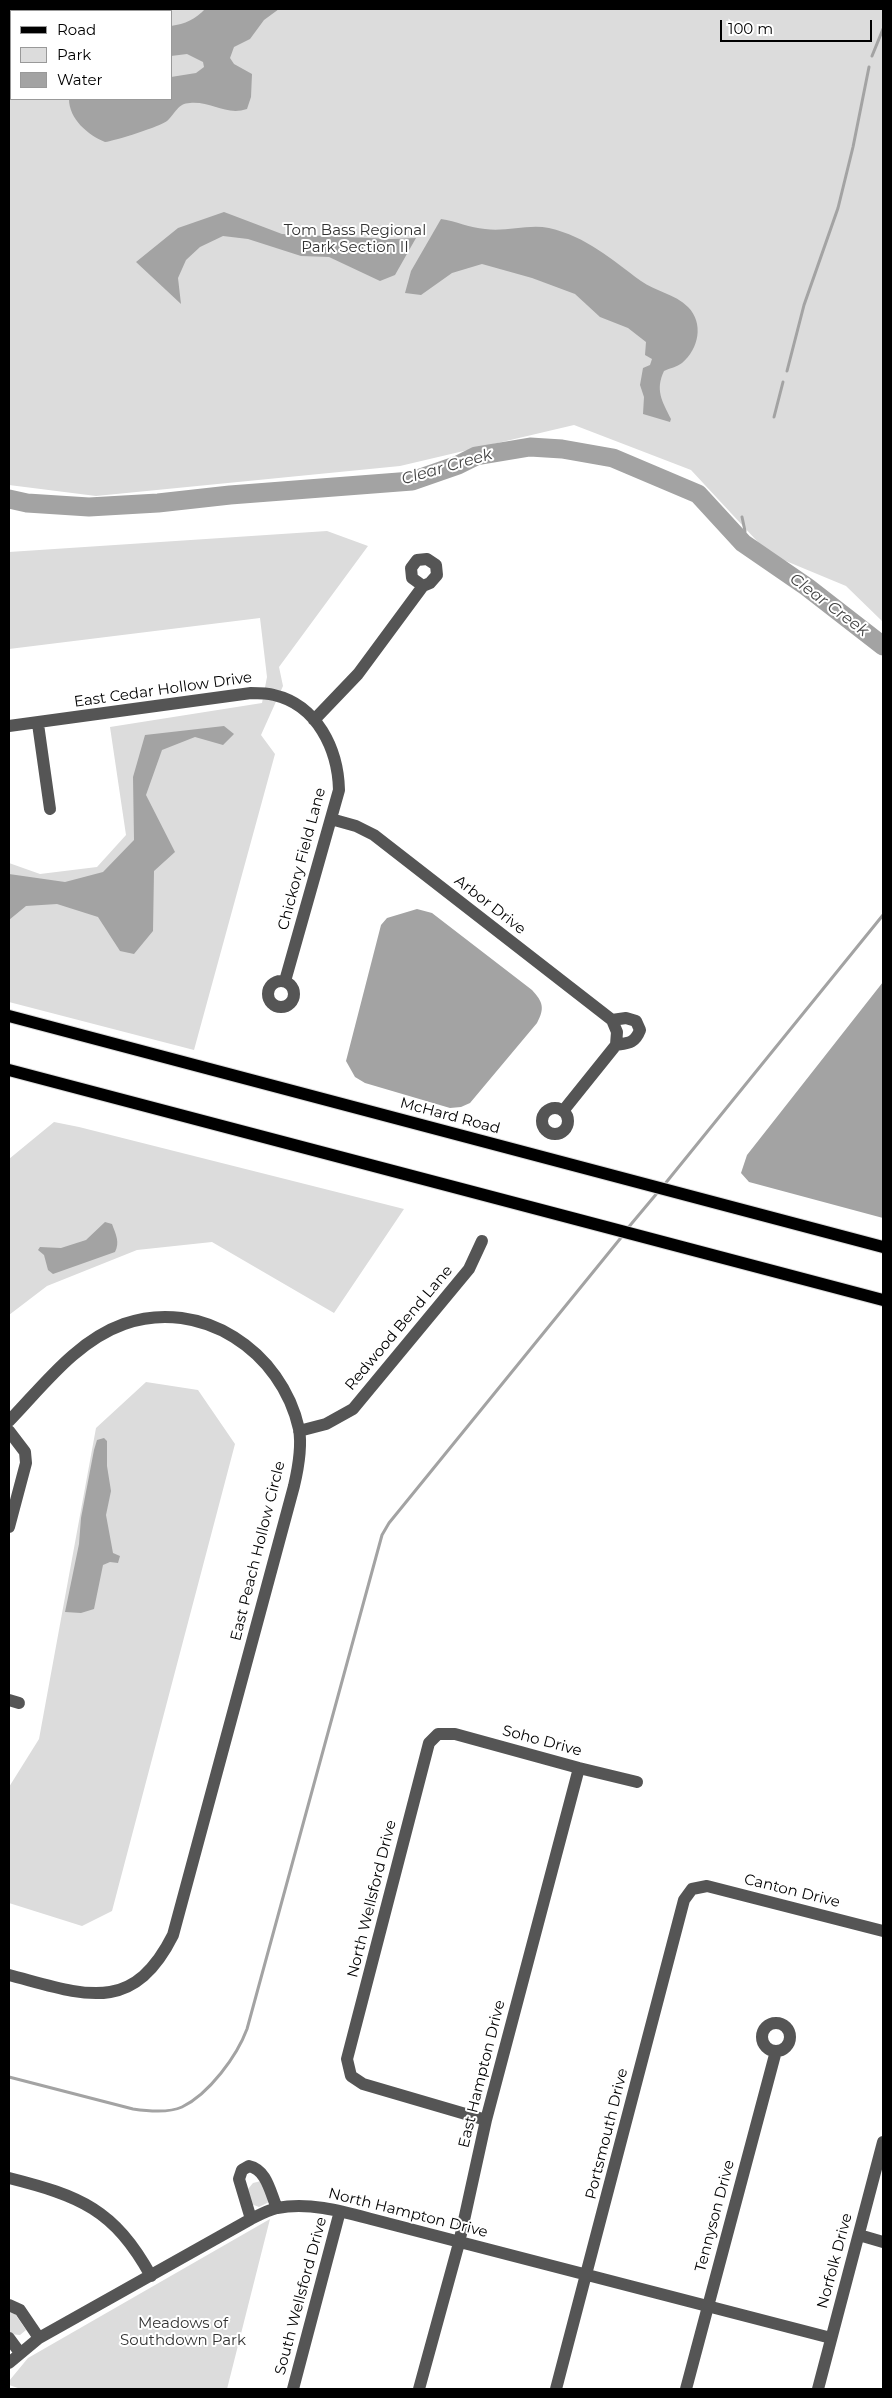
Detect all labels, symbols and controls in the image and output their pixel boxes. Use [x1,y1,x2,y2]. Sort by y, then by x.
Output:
legend [10,10,172,100]
scale bar [722,10,874,42]
text: 100 m [728,19,773,38]
text: Road [57,20,96,39]
text: Park [57,45,91,64]
text: Water [57,70,103,89]
park label: Tom Bass Regional Park Section II [284,222,426,257]
water label: Clear Creek [399,445,495,489]
water label: Clear Creek [786,569,872,641]
street label: East Cedar Hollow Drive [73,669,253,711]
street label: Chickory Field Lane [274,786,330,932]
street label: Arbor Drive [451,872,529,938]
street label: McHard Road [398,1094,502,1138]
street label: Redwood Bend Lane [342,1262,456,1394]
street label: East Peach Hollow Circle [227,1459,289,1643]
street label: Soho Drive [500,1722,584,1760]
street label: North Wellsford Drive [344,1818,400,1980]
street label: Canton Drive [742,1870,842,1912]
street label: East Hampton Drive [455,1998,509,2150]
street label: Portsmouth Drive [582,2067,632,2201]
street label: Tennyson Drive [691,2158,739,2274]
street label: North Hampton Drive [326,2184,490,2242]
street label: Norfolk Drive [814,2211,856,2311]
street label: South Wellsford Drive [271,2215,331,2377]
park label: Meadows of Southdown Park [120,2315,246,2350]

